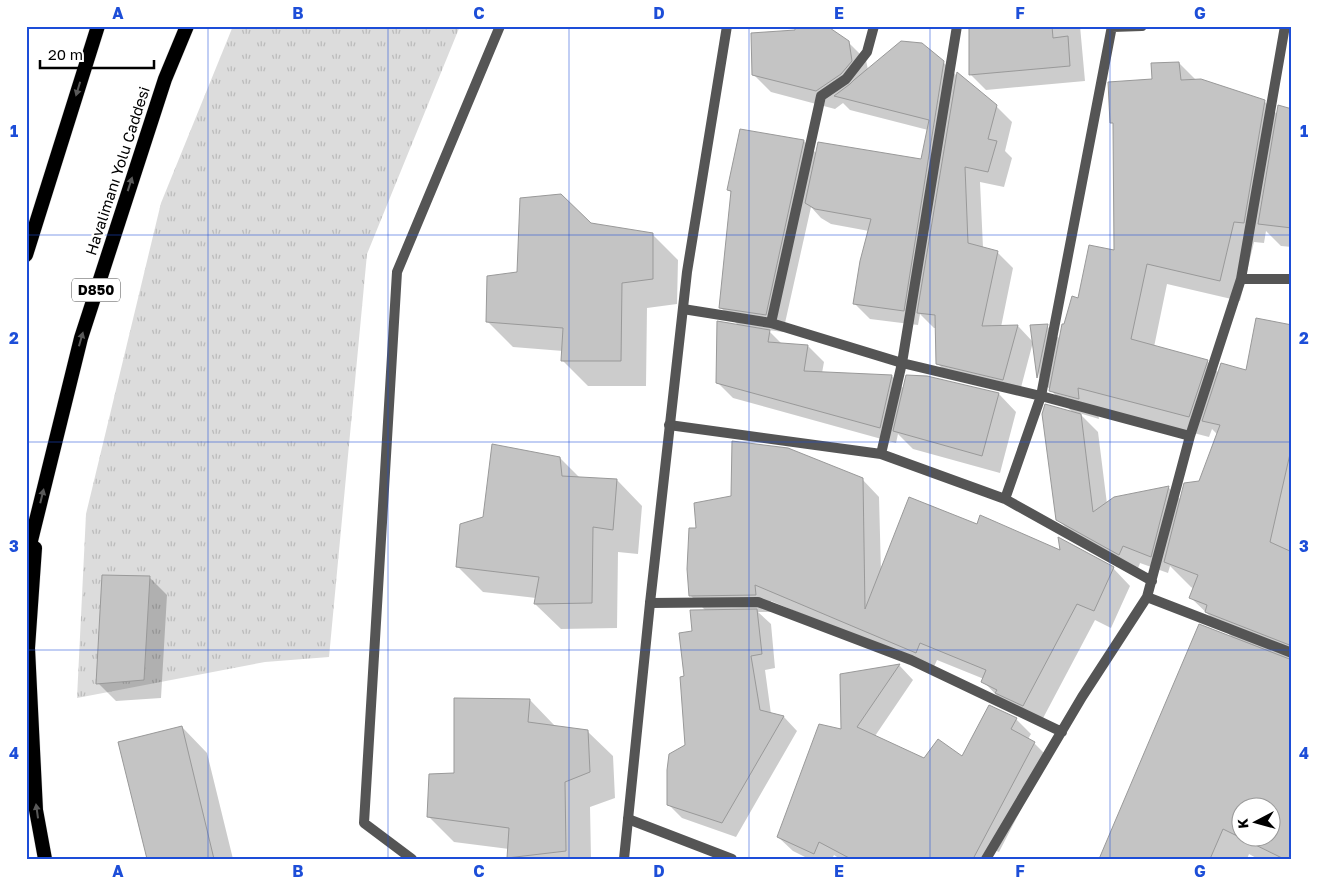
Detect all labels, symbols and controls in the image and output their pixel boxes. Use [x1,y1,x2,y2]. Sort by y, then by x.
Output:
text: A [112,3,124,23]
text: B [292,3,304,23]
text: C [473,3,485,23]
text: D [653,3,665,23]
text: E [834,3,844,23]
text: F [1015,3,1025,23]
text: G [1194,3,1206,23]
scale bar [40,38,154,70]
text: 20 m [48,45,83,63]
one-way arrow [74,82,82,97]
street label: Havalimanı Yolu Caddesi [81,84,153,257]
text: 1 [10,121,18,141]
text: 1 [1300,121,1308,141]
one-way arrow [127,176,135,191]
road number: D850 [72,278,120,302]
text: 2 [9,328,19,348]
text: 2 [1299,328,1309,348]
one-way arrow [78,331,86,346]
one-way arrow [38,489,46,504]
text: 3 [9,536,19,556]
text: 3 [1299,536,1309,556]
text: 4 [9,743,19,763]
text: 4 [1299,743,1309,763]
north arrow [1230,798,1280,848]
one-way arrow [32,803,40,819]
text: K [1234,817,1252,829]
text: A [112,861,124,881]
text: B [292,861,304,881]
text: C [473,861,485,881]
text: D [653,861,665,881]
text: E [834,861,844,881]
text: F [1015,861,1025,881]
text: G [1194,861,1206,881]

